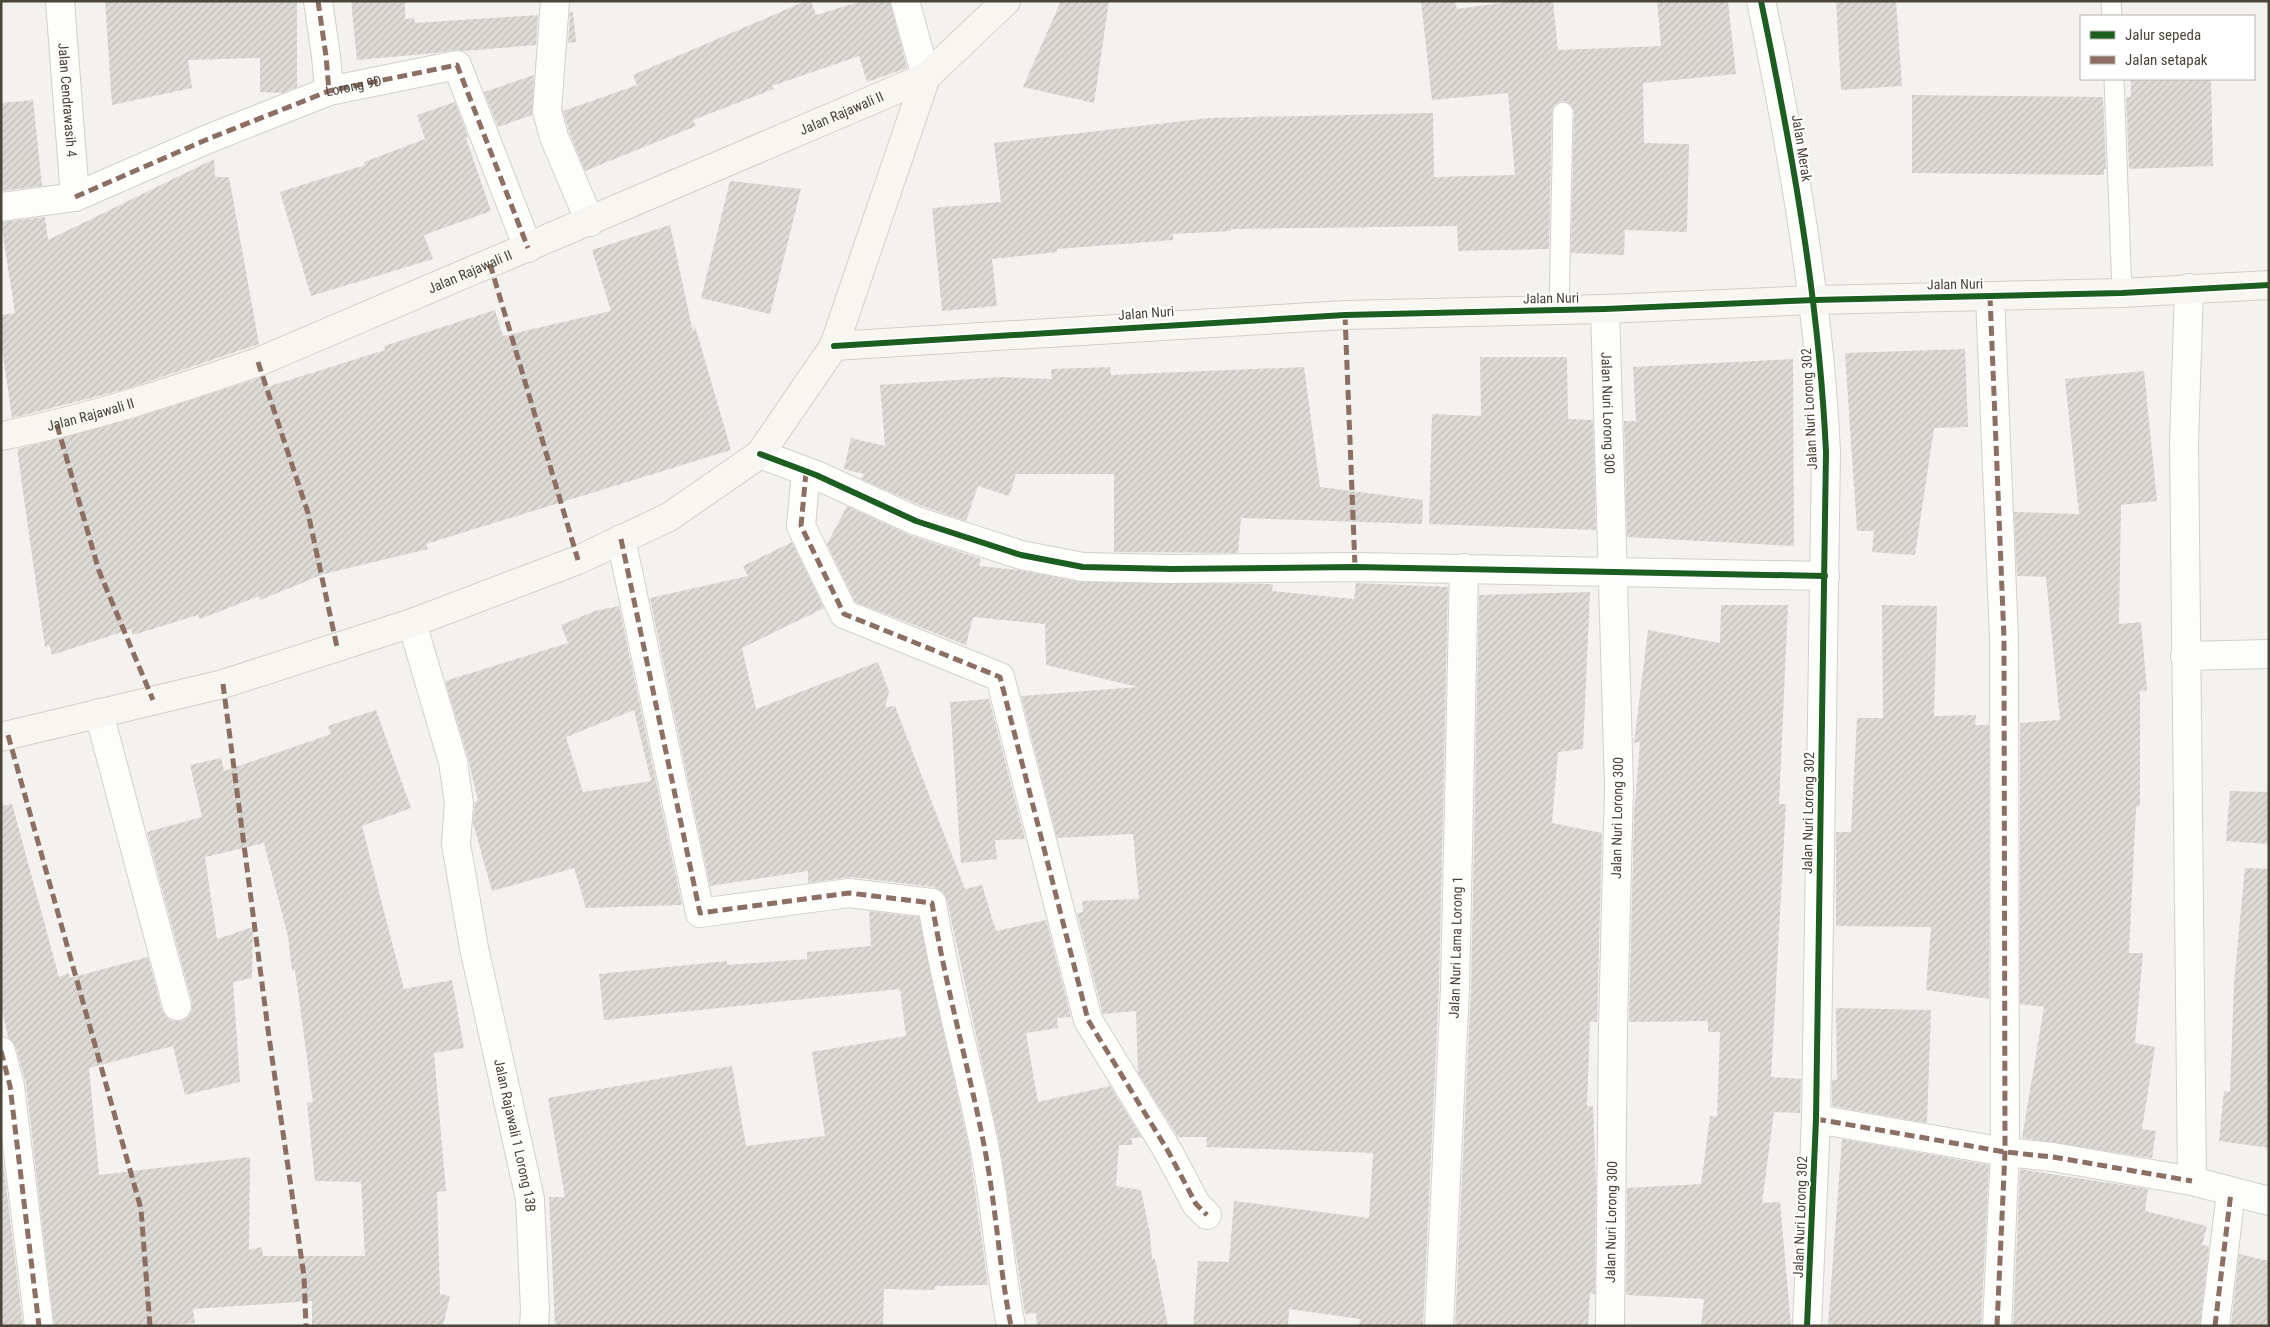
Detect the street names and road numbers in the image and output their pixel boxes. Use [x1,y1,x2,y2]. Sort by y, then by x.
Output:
street label: Jalan Cendrawasih 4 [55,42,80,158]
street label: Lorong 9D [324,73,383,99]
street label: Jalan Rajawali II [797,88,886,138]
street label: Jalan Merak [1789,113,1815,183]
street label: Jalan Rajawali II [425,247,514,297]
street label: Jalan Nuri [1927,276,1983,292]
street label: Jalan Nuri [1523,290,1579,306]
street label: Jalan Nuri [1117,303,1175,323]
street label: Jalan Nuri Lorong 302 [1798,348,1820,470]
street label: Jalan Nuri Lorong 300 [1598,352,1618,474]
street label: Jalan Rajawali II [45,395,136,434]
street label: Jalan Nuri Lorong 302 [1799,752,1817,874]
street label: Jalan Nuri Lorong 300 [1608,757,1626,879]
street label: Jalan Nuri Lama Lorong 1 [1446,876,1465,1019]
street label: Jalan Rajawali 1 Lorong 13B [491,1057,539,1212]
street label: Jalan Nuri Lorong 302 [1790,1156,1810,1278]
street label: Jalan Nuri Lorong 300 [1602,1161,1620,1283]

